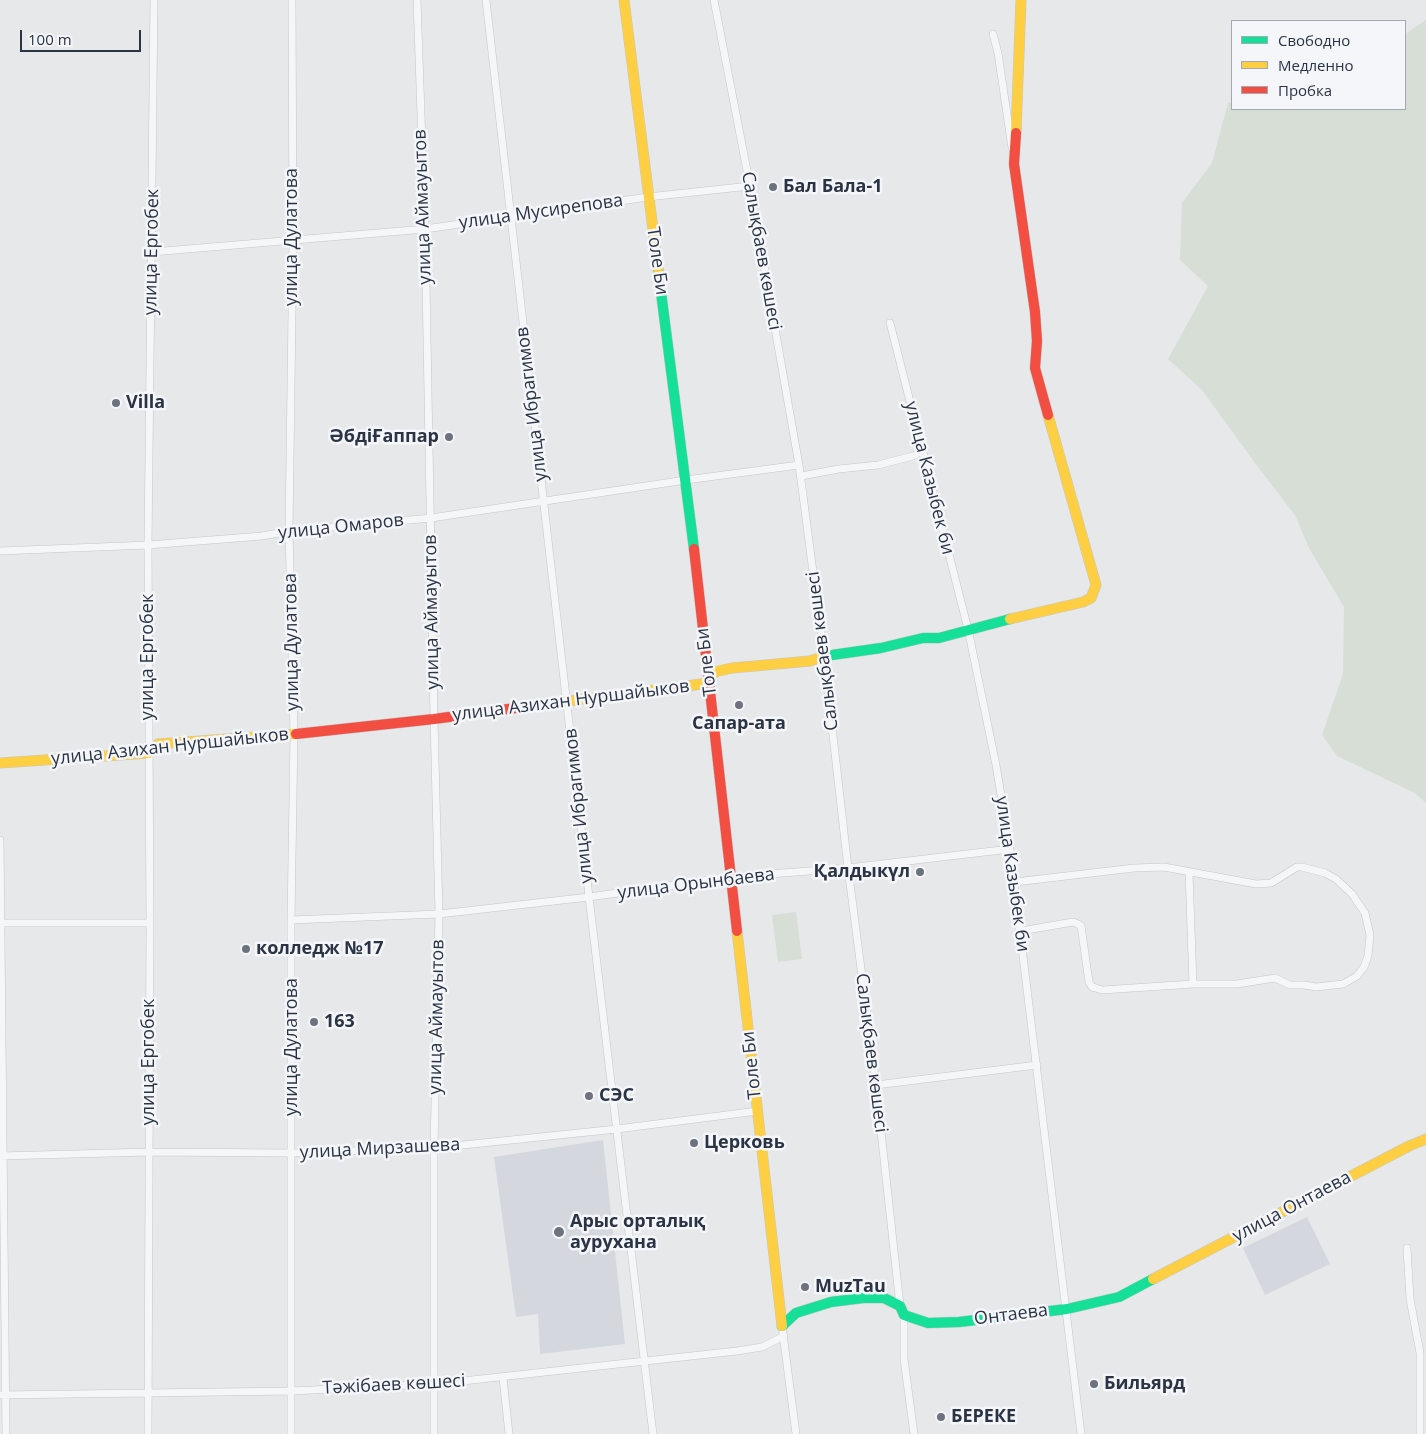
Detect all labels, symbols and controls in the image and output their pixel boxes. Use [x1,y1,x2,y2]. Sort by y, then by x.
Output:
scale bar [22,20,144,52]
legend [1231,20,1406,110]
text: 100 m [28,29,72,49]
text: Свободно [1278,30,1350,50]
text: Медленно [1278,55,1354,75]
text: Пробка [1278,80,1332,100]
street label: улица Аймауытов [409,129,437,285]
street label: улица Дулатова [281,168,303,306]
street label: Салықбаев көшесі [736,170,786,332]
place label: Бал Бала-1 [783,176,883,198]
marker: Бал Бала-1 [767,181,779,193]
street label: улица Ергобек [140,189,164,315]
street label: улица Мусирепова [458,190,624,234]
street label: Толе Би [642,226,672,296]
street label: улица Ибрагимов [512,325,552,483]
place label: Villa [126,392,165,414]
marker: Villa [110,397,122,409]
street label: улица Казыбек би [900,399,958,557]
place label: ӘбдіҒаппар [329,426,439,448]
marker: ӘбдіҒаппар [443,431,455,443]
street label: улица Омаров [277,510,405,544]
street label: улица Аймауытов [420,534,444,690]
street label: Салықбаев көшесі [803,570,843,732]
street label: улица Дулатова [280,573,304,711]
street label: улица Ергобек [137,594,159,720]
street label: Толе Би [692,627,722,697]
street label: улица Азихан Нуршайыков [451,676,691,726]
marker: Сапар-ата [733,699,745,711]
place label: Сапар-ата [692,713,786,735]
street label: улица Азихан Нуршайыков [50,724,290,770]
street label: улица Ибрагимов [560,727,598,885]
street label: улица Казыбек би [990,795,1034,953]
place label: Қалдыкүл [814,861,910,883]
street label: улица Орынбаева [616,864,776,904]
marker: Қалдыкүл [914,866,926,878]
place label: колледж №17 [256,938,384,960]
street label: улица Аймауытов [425,939,449,1095]
marker: колледж №17 [240,943,252,955]
street label: Салықбаев көшесі [851,972,891,1134]
street label: улица Дулатова [281,978,303,1116]
street label: улица Ергобек [138,999,160,1125]
place label: 163 [324,1011,355,1033]
marker: 163 [308,1016,320,1028]
street label: Толе Би [738,1030,766,1100]
place label: СЭС [599,1085,634,1107]
marker: СЭС [583,1090,595,1102]
place label: Церковь [704,1132,785,1154]
street label: улица Мирзашева [299,1134,461,1164]
marker: Церковь [688,1137,700,1149]
street label: улица Онтаева [1229,1167,1355,1247]
place label: Арыс орталық аурухана [570,1211,705,1254]
marker: Арыс орталық аурухана [552,1225,566,1239]
place label: MuzTau [815,1276,886,1298]
marker: MuzTau [799,1281,811,1293]
street label: Онтаева [973,1300,1049,1330]
street label: Тәжібаев көшесі [322,1370,466,1400]
place label: Бильярд [1104,1373,1185,1395]
marker: Бильярд [1088,1378,1100,1390]
place label: БЕРЕКЕ [951,1406,1016,1428]
marker: БЕРЕКЕ [935,1411,947,1423]

